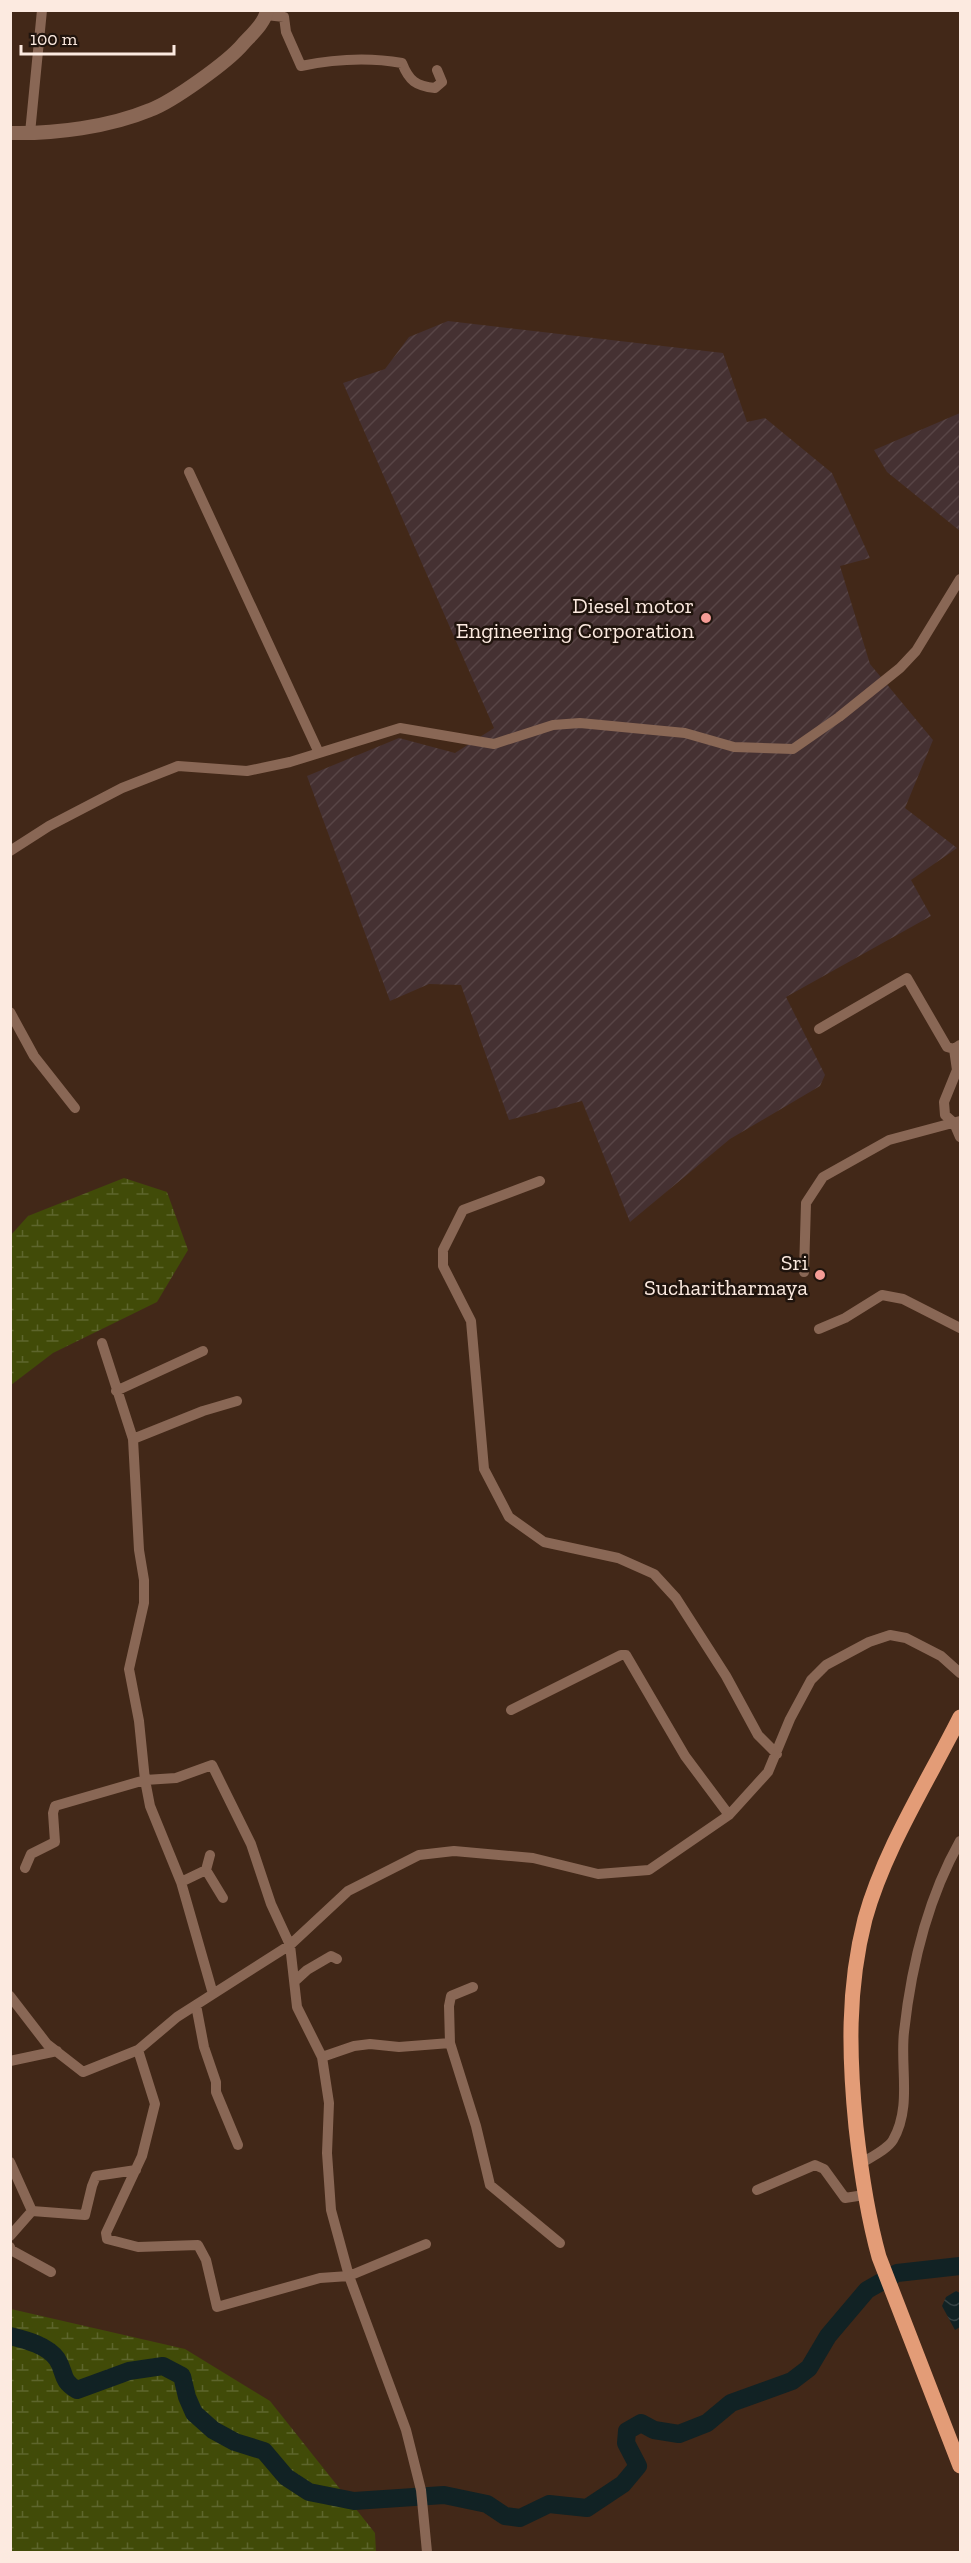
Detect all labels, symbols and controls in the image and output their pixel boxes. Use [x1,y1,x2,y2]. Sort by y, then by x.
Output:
scale bar [21,18,174,56]
text: 100 m [30,28,78,50]
place label: Diesel motor Engineering Corporation [456,592,694,644]
marker: Diesel motor Engineering Corporation [699,611,713,625]
place label: Sri Sucharitharmaya [644,1249,808,1301]
marker: Sri Sucharitharmaya [813,1268,827,1282]

